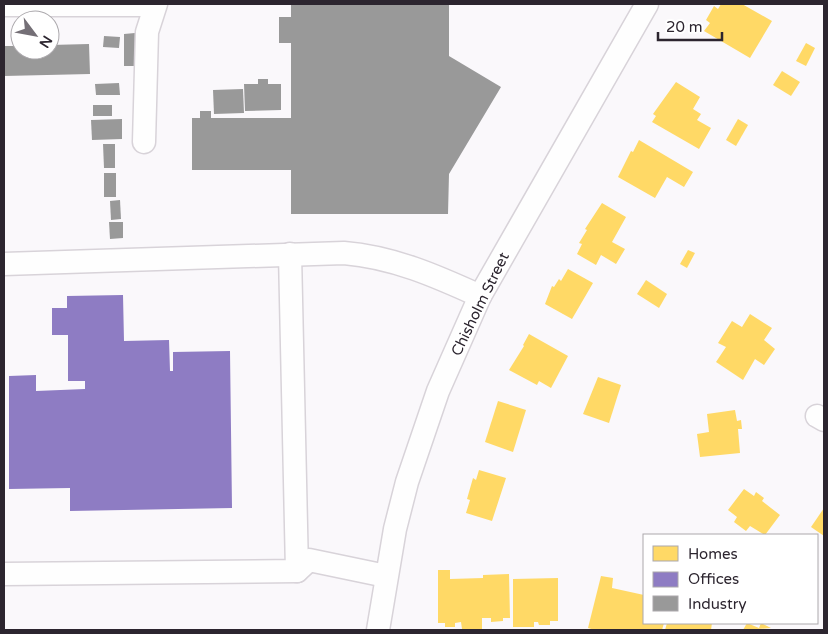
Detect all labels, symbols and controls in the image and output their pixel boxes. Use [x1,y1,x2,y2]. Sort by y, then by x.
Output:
north arrow [10,10,60,60]
scale bar [658,10,722,42]
text: 20 m [666,18,703,36]
text: N [35,32,56,51]
street label: Chisholm Street [447,249,513,359]
legend [643,534,818,624]
text: Homes [688,545,738,563]
text: Offices [688,570,739,588]
text: Industry [688,595,747,613]

